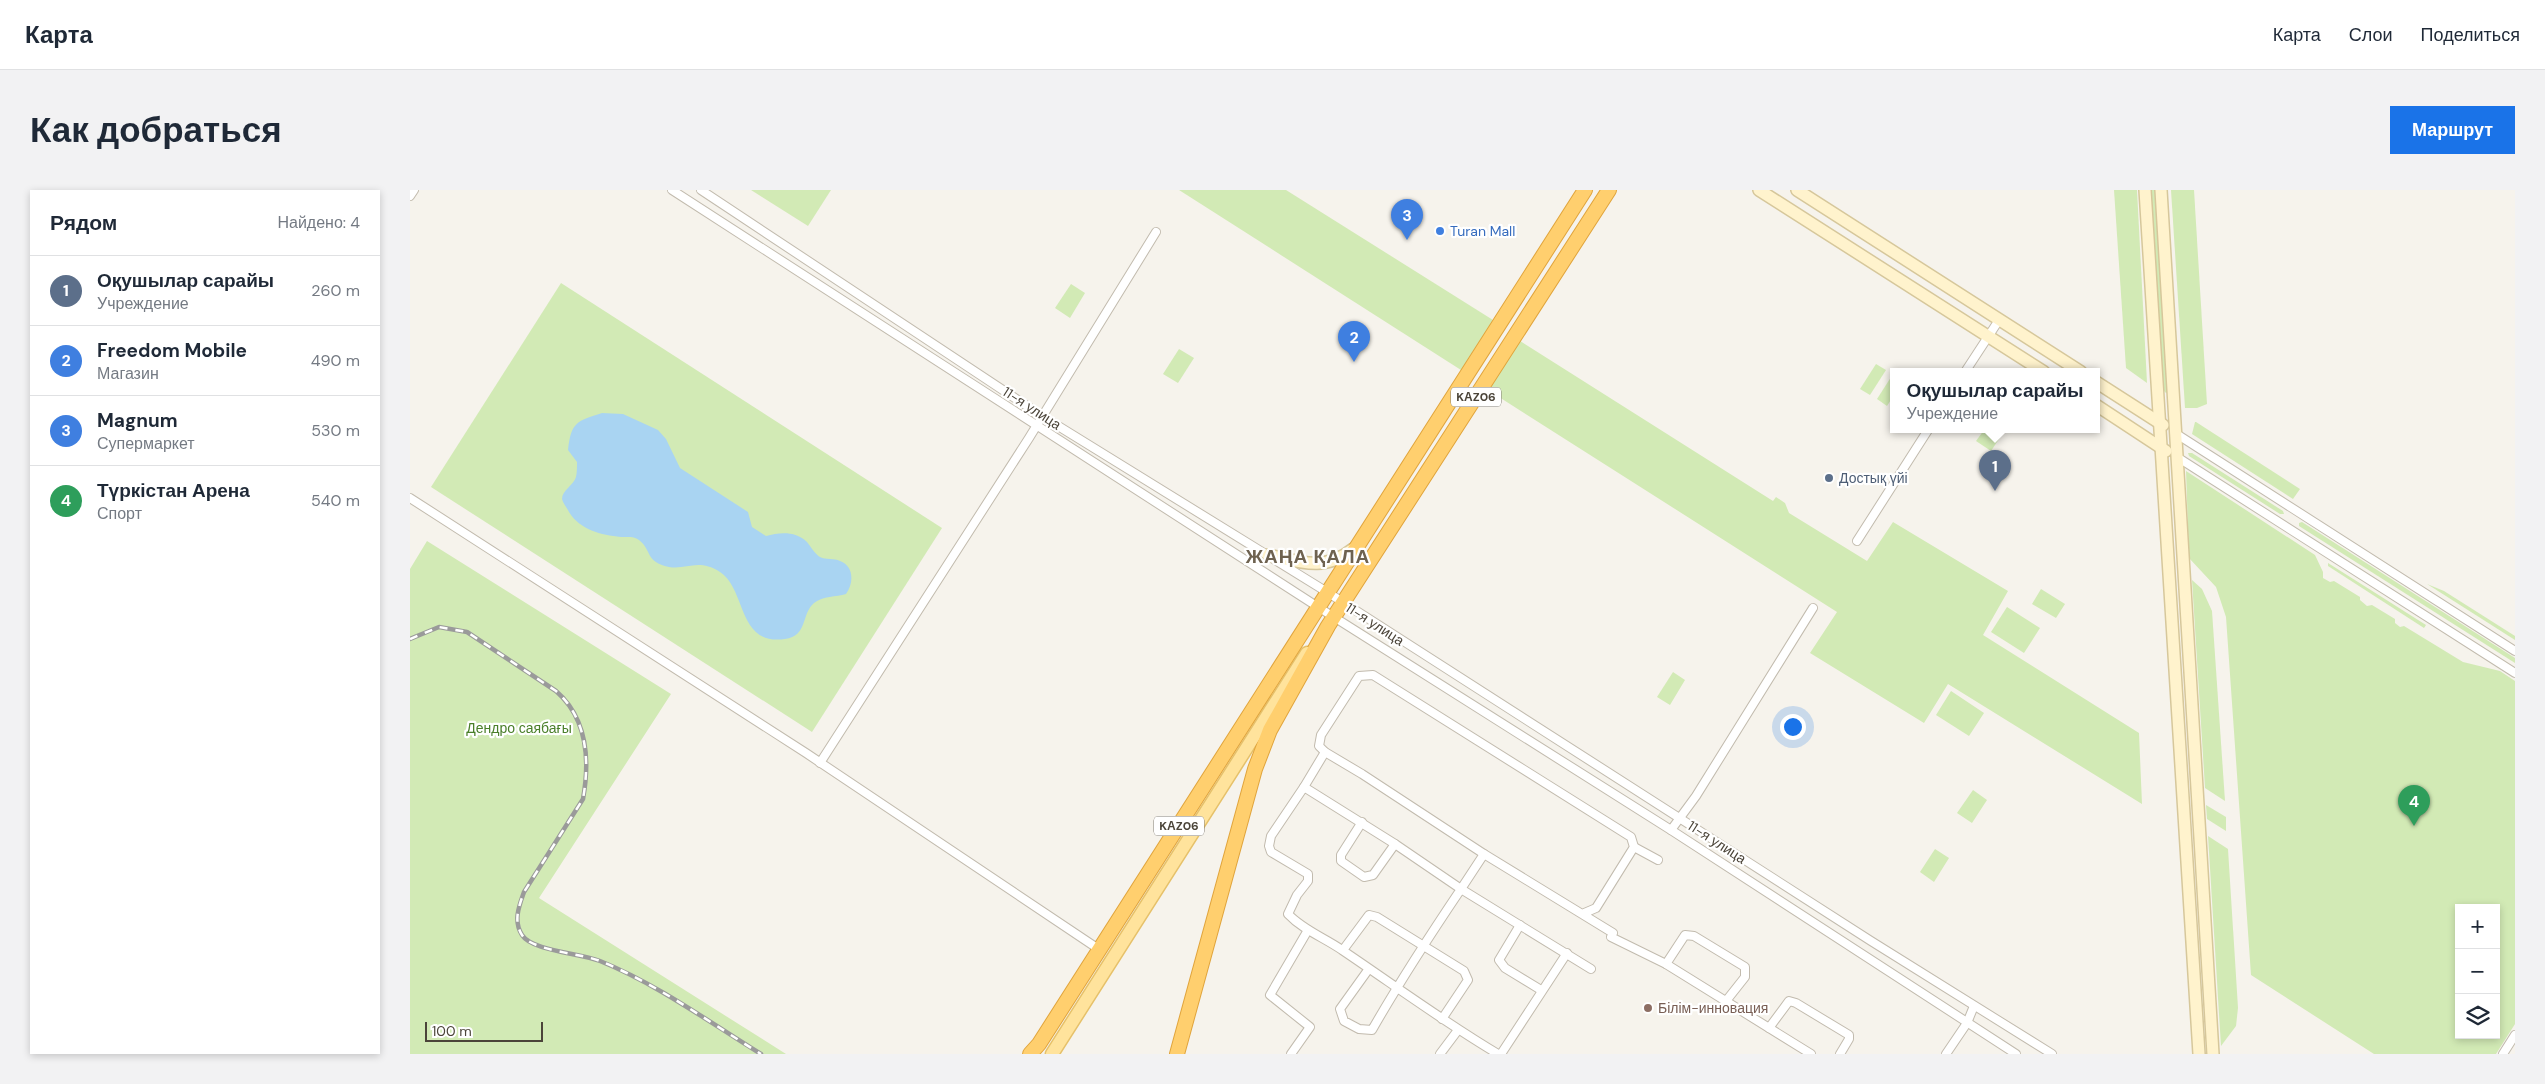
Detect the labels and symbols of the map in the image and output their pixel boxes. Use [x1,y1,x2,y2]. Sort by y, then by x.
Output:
pin: 3 [1391,199,1423,240]
place label: Turan Mall [1450,222,1515,240]
marker: Turan Mall [1434,225,1446,237]
pin: 2 [1338,321,1370,362]
street label: 11-я улица [999,382,1065,434]
road number: KАZ06 [1451,388,1501,406]
pin: 1 [1979,450,2011,491]
place label: Достық үйі [1839,469,1908,487]
marker: Достық үйі [1823,472,1835,484]
district label: ЖАҢА ҚАЛА [1245,544,1370,569]
street label: 11-я улица [1342,598,1408,650]
your location [1780,714,1806,740]
park label: Дендро саябағы [466,719,572,737]
pin: 4 [2398,785,2430,826]
road number: KАZ06 [1154,816,1204,836]
street label: 11-я улица [1684,816,1750,868]
place label: Білім-инновация [1658,999,1768,1017]
marker: Білім-инновация [1642,1002,1654,1014]
scale bar [425,1019,542,1042]

